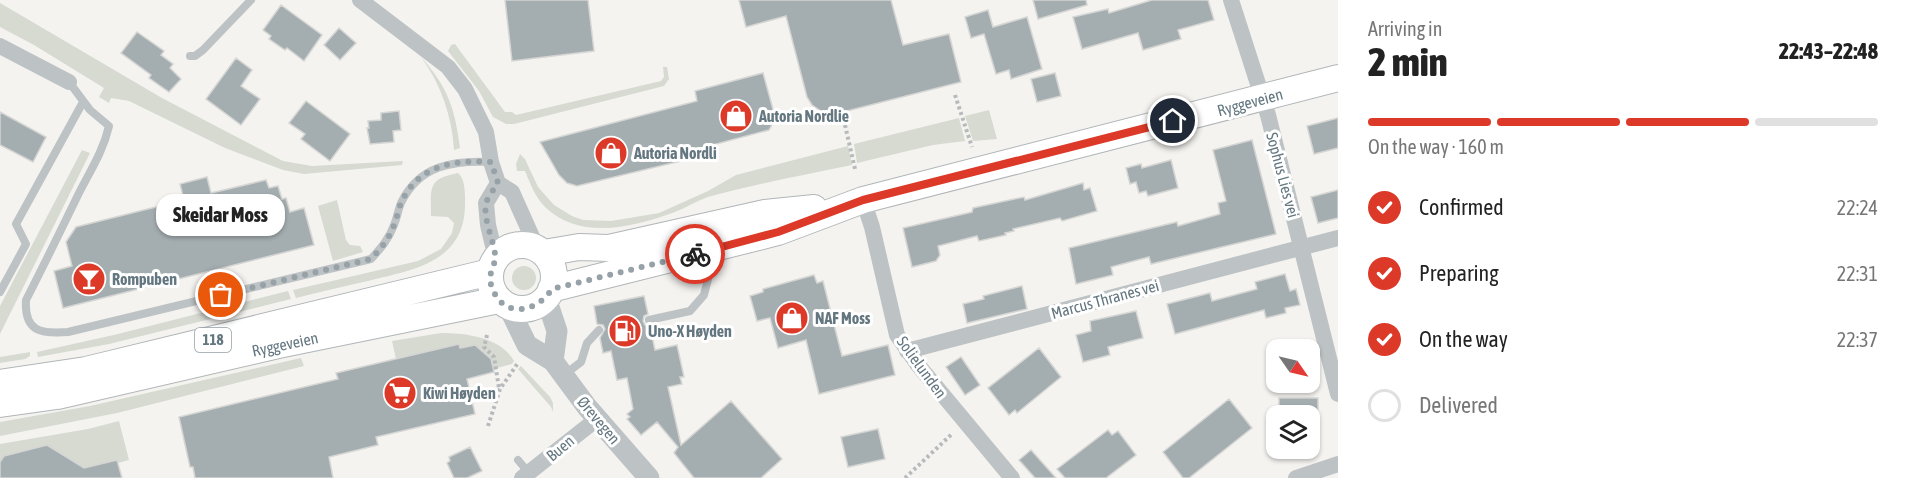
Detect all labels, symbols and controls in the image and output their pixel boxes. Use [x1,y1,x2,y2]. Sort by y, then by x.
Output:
text: Arriving in [1368,17,1442,40]
text: 22:43–22:48 [1779,38,1878,64]
text: 2 min [1368,40,1448,84]
street label: Ryggeveien [1215,85,1285,120]
pin [1147,95,1198,146]
shop icon: Autoria Nordlie [718,98,754,134]
icon: home [1156,104,1189,137]
place label: Autoria Nordlie [758,107,849,125]
street label: Sophus Lies vei [1262,130,1303,220]
shop icon: Autoria Nordli [593,135,629,171]
text: On the way · 160 m [1368,135,1504,158]
place label: Autoria Nordli [633,144,717,162]
icon: check [1368,191,1401,224]
callout: Skeidar Moss [156,193,286,235]
text: Confirmed [1419,194,1504,220]
text: 22:24 [1837,196,1878,219]
text: Skeidar Moss [173,203,268,226]
courier [665,224,725,284]
icon: bike [679,238,712,271]
icon: check [1368,257,1401,290]
text: Preparing [1419,260,1499,286]
bar icon: Rompuben [71,261,107,297]
text: 22:31 [1837,262,1878,285]
pin [195,269,246,320]
place label: Rompuben [112,270,177,288]
street label: Marcus Thranes vei [1049,276,1161,322]
icon: bag [204,278,237,311]
shop icon: NAF Moss [774,300,810,336]
place label: NAF Moss [815,309,871,327]
fuel station icon: Uno-X Høyden [607,313,643,349]
place label: Uno-X Høyden [648,322,732,340]
icon: check [1368,323,1401,356]
text: On the way [1419,326,1508,352]
road number: 118 [195,328,231,352]
street label: Ryggeveien [250,328,320,361]
text: 22:37 [1837,328,1878,351]
street label: Solielunden [894,333,950,401]
north arrow [1266,339,1320,393]
map controls [1266,339,1320,459]
supermarket icon: Kiwi Høyden [382,375,418,411]
place label: Kiwi Høyden [423,384,496,402]
text: Delivered [1419,392,1498,418]
street label: Ørevegen [573,393,624,448]
button: layers [1266,405,1320,459]
street label: Buen [543,431,577,465]

